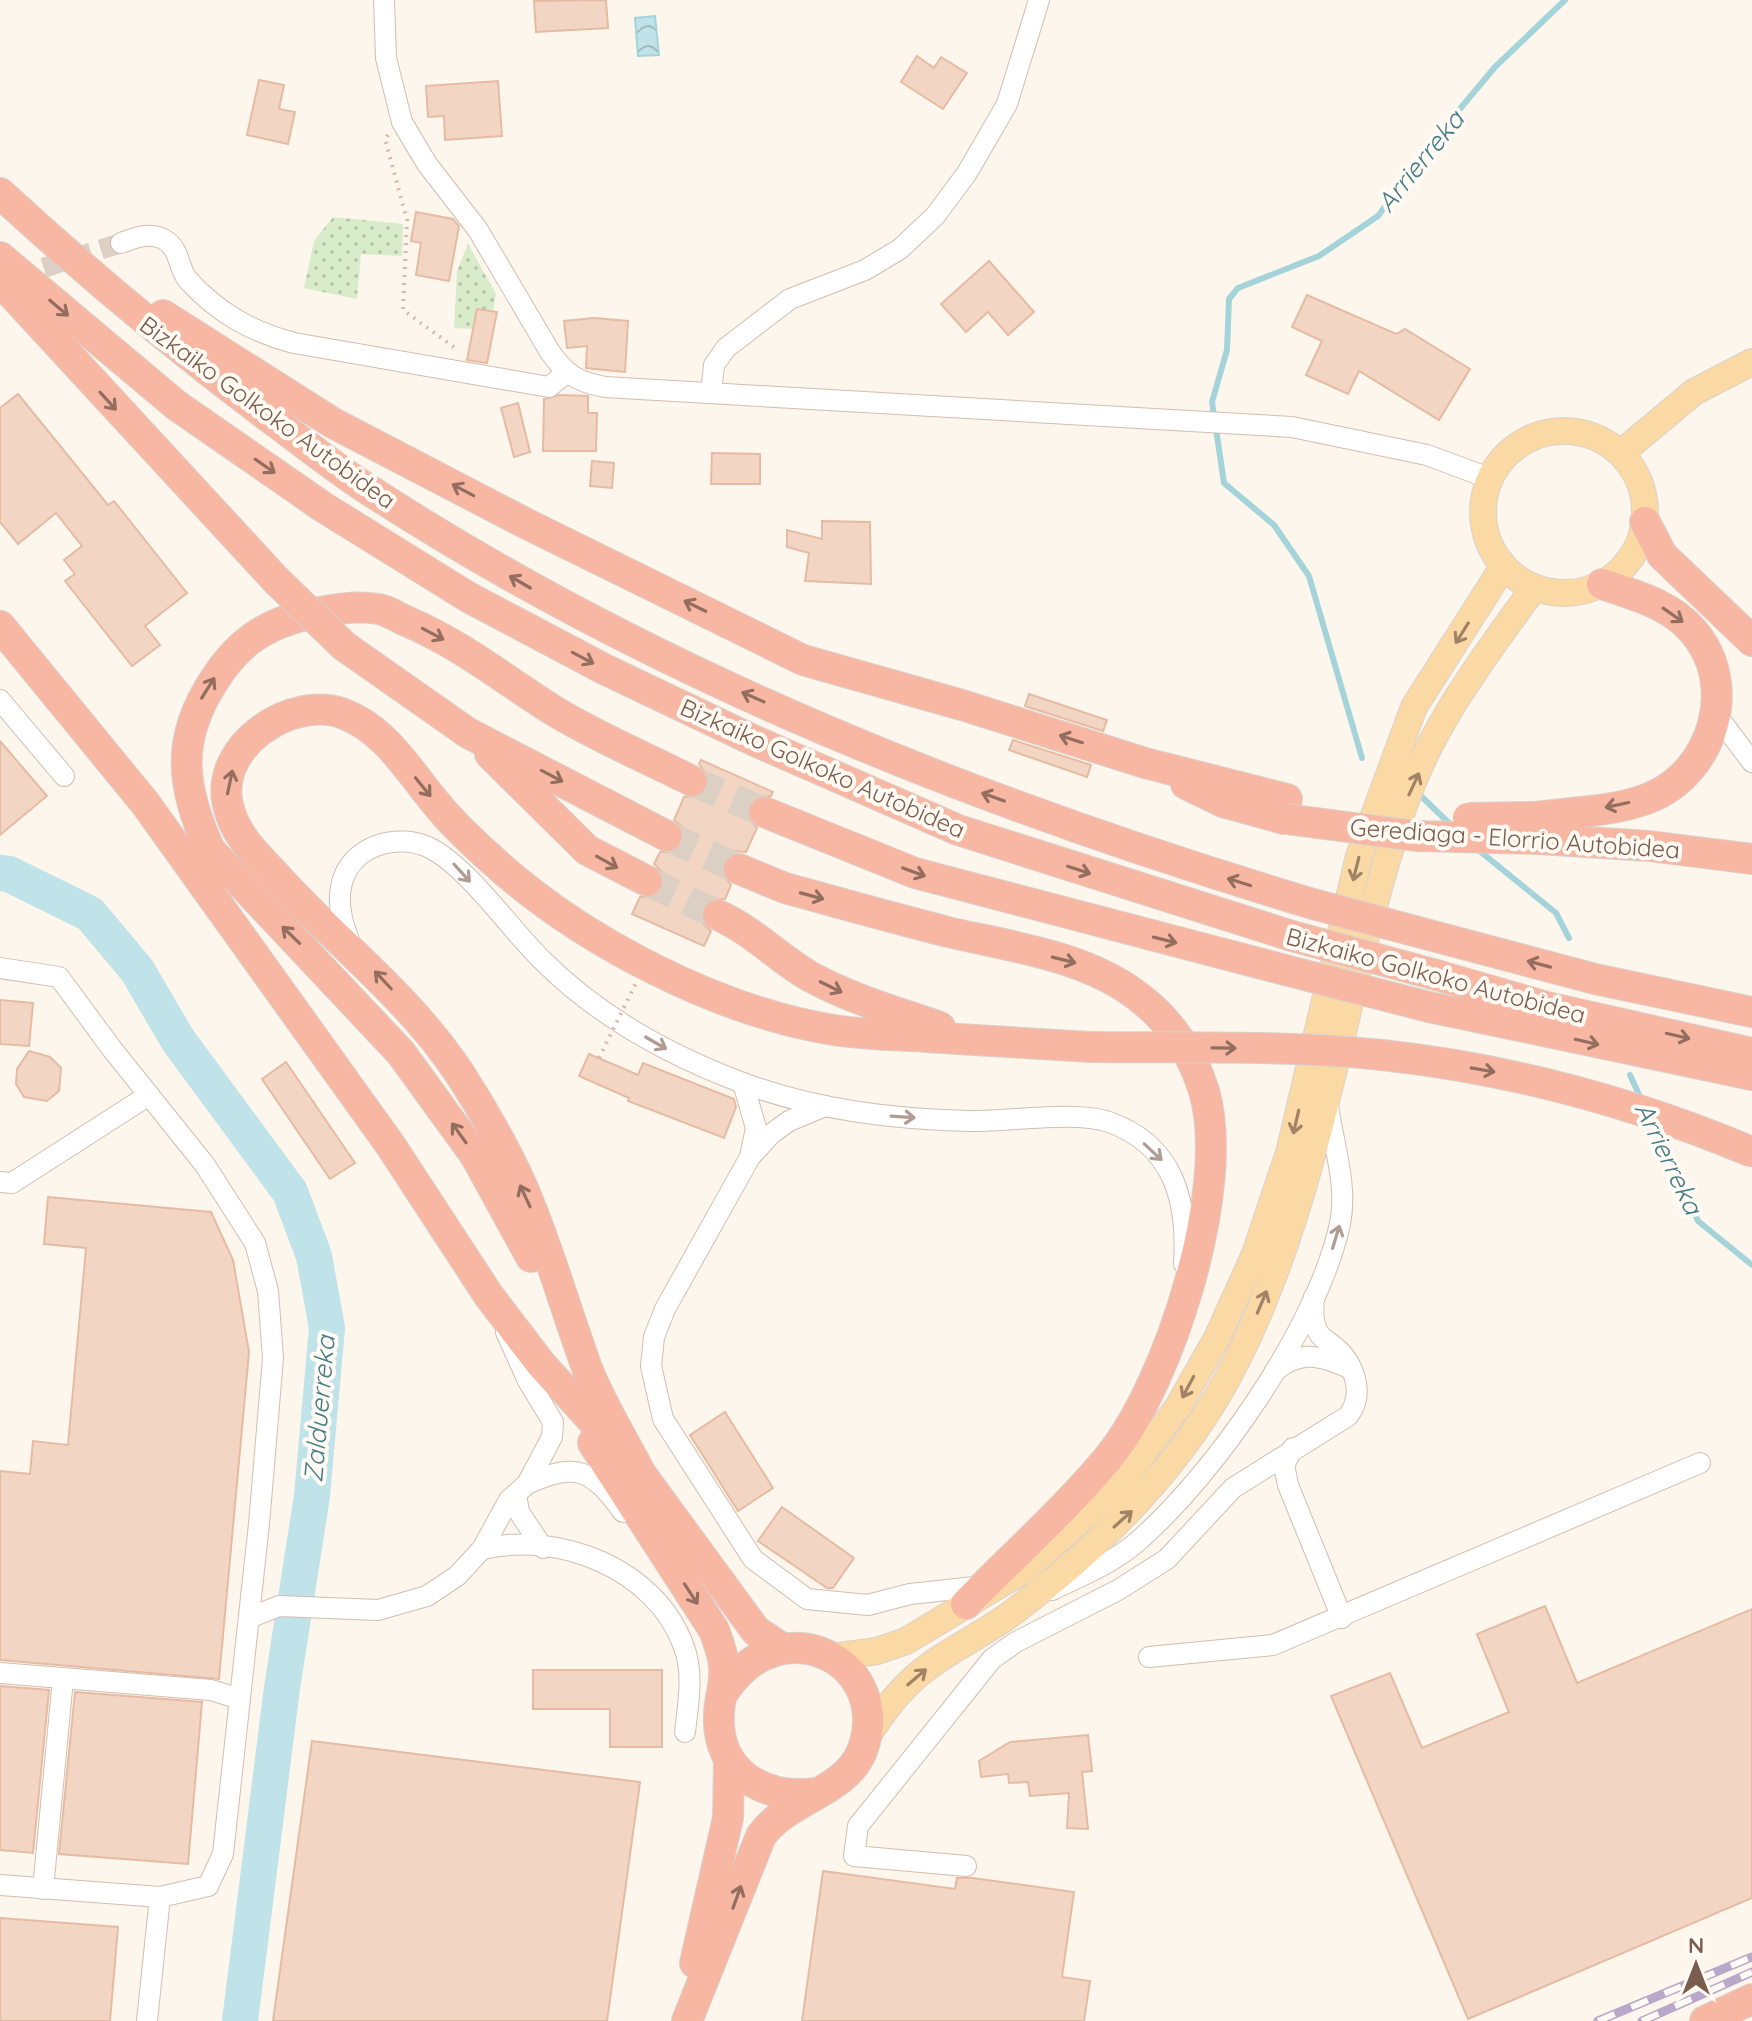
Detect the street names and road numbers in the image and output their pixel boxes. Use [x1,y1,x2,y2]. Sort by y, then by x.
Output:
street label: Bizkaiko Golkoko Autobidea [134,309,402,515]
street label: Bizkaiko Golkoko Autobidea [676,691,970,845]
street label: Gerediaga - Elorrio Autobidea [1349,812,1681,864]
street label: Bizkaiko Golkoko Autobidea [1283,921,1589,1029]

